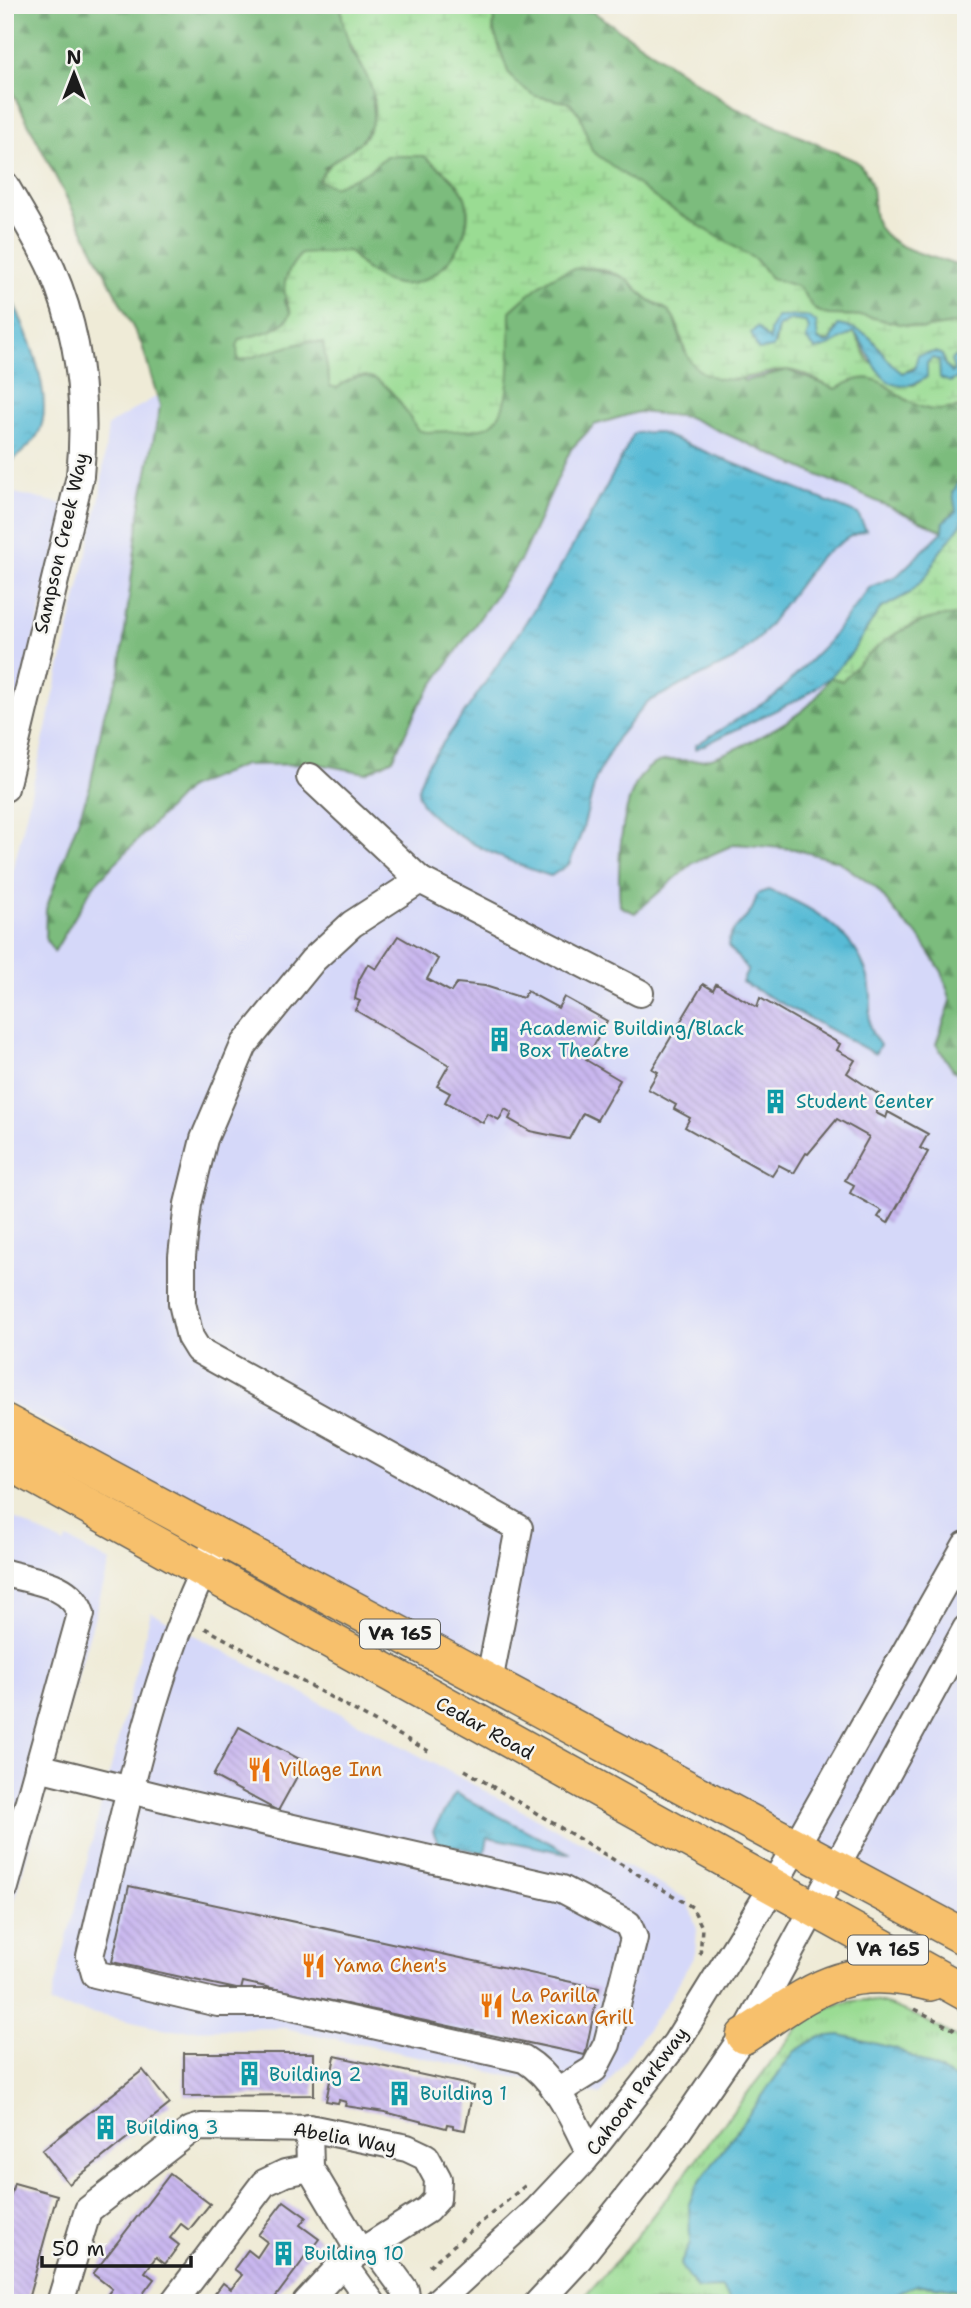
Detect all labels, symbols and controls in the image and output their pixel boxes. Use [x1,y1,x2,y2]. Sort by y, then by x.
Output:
north arrow [38,38,108,108]
text: N [66,45,82,70]
street label: Sampson Creek Way [28,450,94,636]
place label: Academic Building/Black Box Theatre [519,1016,744,1063]
building icon: Academic Building/Black Box Theatre [485,1025,513,1053]
building icon: Student Center [762,1087,790,1115]
place label: Student Center [796,1089,934,1114]
road number: VA 165 [360,1619,440,1648]
street label: Cedar Road [431,1691,539,1765]
restaurant icon: Village Inn [245,1755,273,1783]
place label: Village Inn [279,1757,382,1782]
road number: VA 165 [848,1936,928,1964]
restaurant icon: Yama Chen's [300,1951,328,1979]
place label: Yama Chen's [334,1953,447,1978]
place label: La Parilla Mexican Grill [511,1983,634,2030]
restaurant icon: La Parilla Mexican Grill [477,1992,505,2020]
street label: Cahoon Parkway [580,2022,694,2160]
building icon: Building 2 [235,2060,263,2088]
place label: Building 2 [269,2062,362,2087]
building icon: Building 1 [386,2079,414,2107]
place label: Building 1 [420,2081,507,2106]
building icon: Building 3 [92,2113,120,2141]
place label: Building 3 [126,2115,219,2140]
street label: Abelia Way [291,2117,399,2159]
scale bar [42,2224,191,2268]
text: 50 m [52,2235,105,2263]
building icon: Building 10 [270,2239,298,2267]
place label: Building 10 [304,2241,404,2266]

